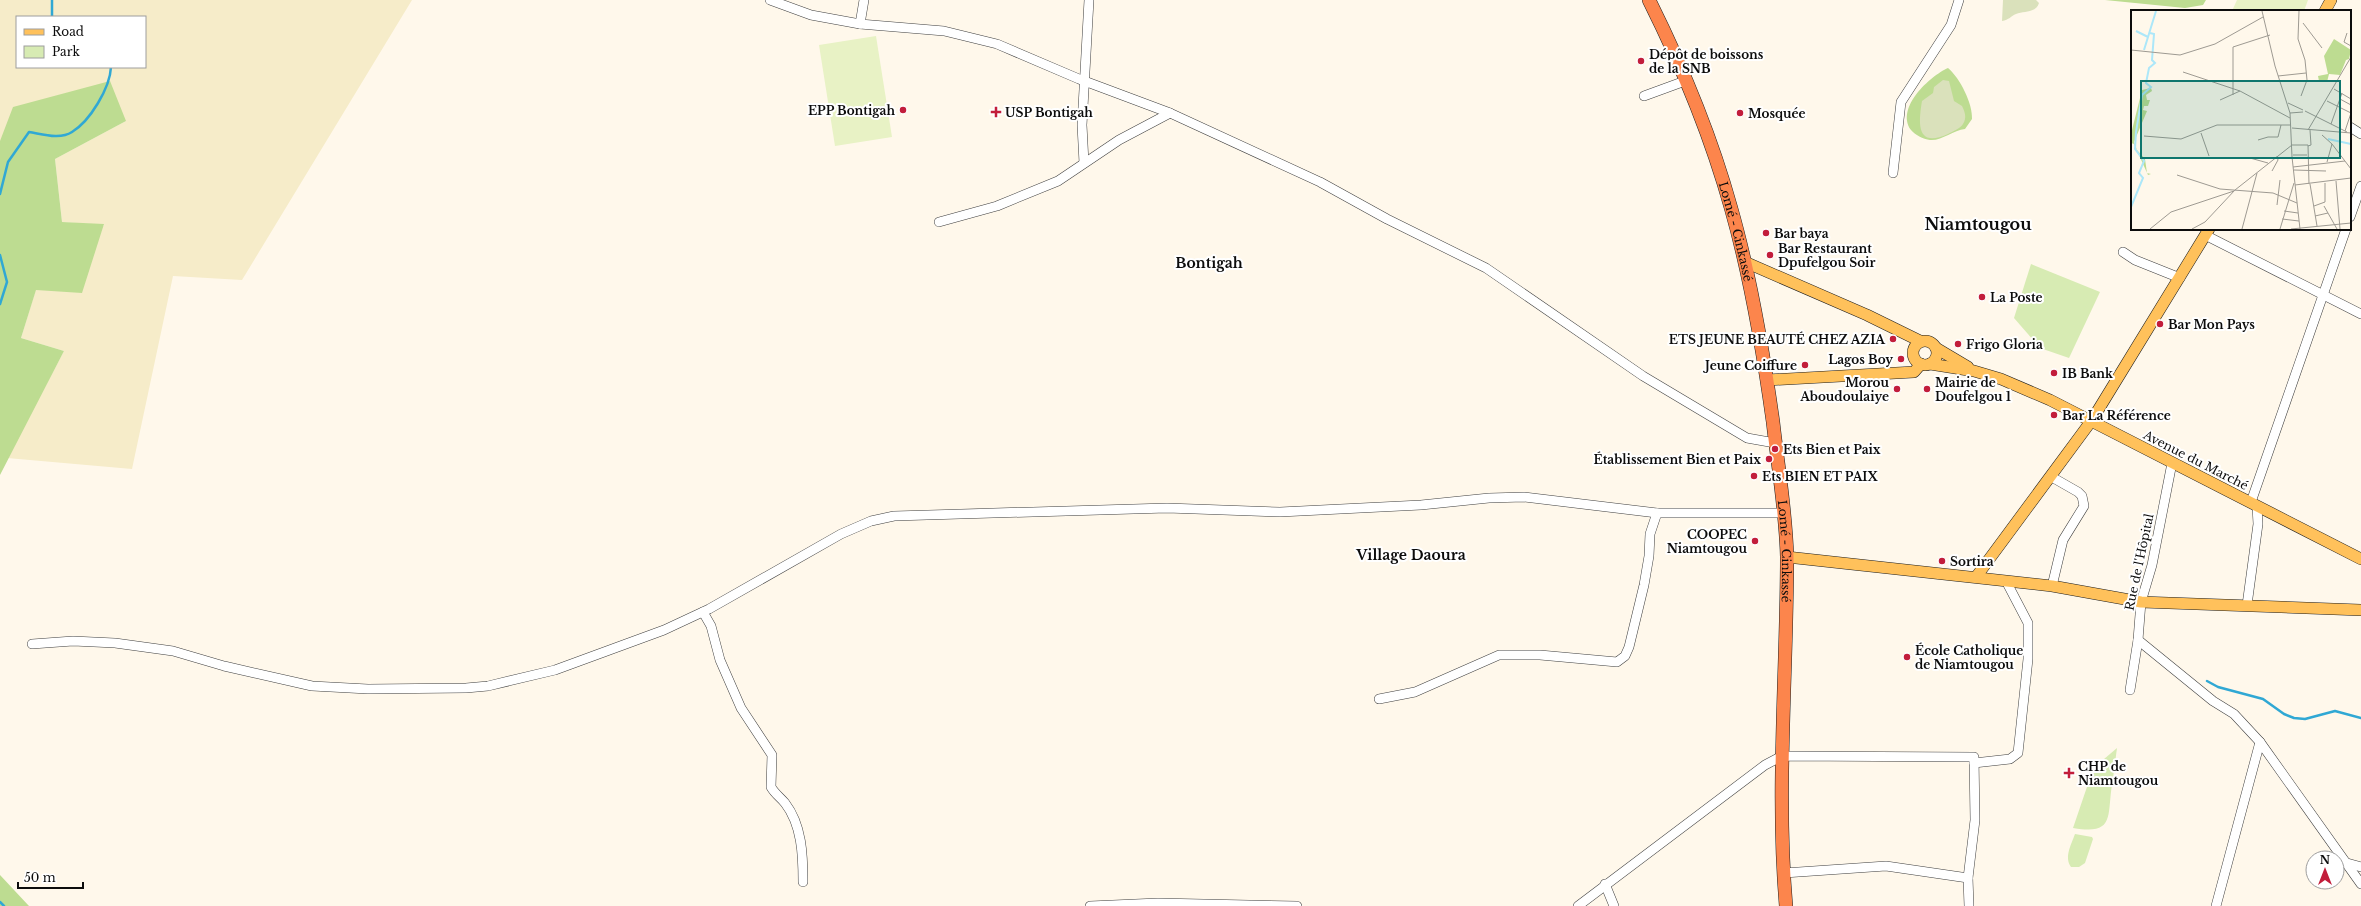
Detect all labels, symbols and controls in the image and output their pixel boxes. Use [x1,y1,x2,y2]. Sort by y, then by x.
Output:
inset map [2131,10,2351,230]
legend [16,16,146,68]
text: Road [52,24,84,39]
text: Park [52,44,80,59]
place label: Dépôt de boissons de la SNB [1649,47,1764,76]
marker: Dépôt de boissons de la SNB [1636,56,1646,66]
place label: EPP Bontigah [808,103,895,118]
marker: EPP Bontigah [898,105,908,115]
place label: USP Bontigah [1005,105,1093,120]
marker: USP Bontigah [990,106,1002,118]
place label: Mosquée [1748,106,1806,121]
marker: Mosquée [1735,108,1745,118]
street label: Lomé - Cinkassé [1716,180,1756,283]
district label: Niamtougou [1924,214,2032,234]
place label: Bar baya [1774,226,1829,241]
marker: Bar baya [1761,228,1771,238]
place label: Bar Restaurant Dpufelgou Soir [1778,241,1875,270]
marker: Bar Restaurant Dpufelgou Soir [1765,250,1775,260]
district label: Bontigah [1175,254,1243,272]
place label: La Poste [1990,290,2043,305]
marker: La Poste [1977,292,1987,302]
place label: Bar Mon Pays [2168,317,2255,332]
marker: Bar Mon Pays [2155,319,2165,329]
place label: ETS JEUNE BEAUTÉ CHEZ AZIA [1669,331,1886,347]
marker: ETS JEUNE BEAUTÉ CHEZ AZIA [1888,334,1898,344]
place label: Frigo Gloria [1966,337,2043,352]
marker: Frigo Gloria [1953,339,1963,349]
place label: Lagos Boy [1828,352,1893,367]
marker: Lagos Boy [1896,354,1906,364]
place label: Jeune Coiffure [1702,358,1797,373]
marker: Jeune Coiffure [1800,360,1810,370]
place label: IB Bank [2062,366,2114,381]
marker: IB Bank [2049,368,2059,378]
place label: Morou Aboudoulaiye [1799,375,1889,404]
place label: Mairie de Doufelgou 1 [1935,375,2011,404]
marker: Morou Aboudoulaiye [1892,384,1902,394]
marker: Mairie de Doufelgou 1 [1922,384,1932,394]
place label: Bar La Référence [2062,408,2171,423]
marker: Bar La Référence [2049,410,2059,420]
street label: Avenue du Marché [2140,427,2251,493]
place label: Ets Bien et Paix [1783,442,1881,457]
marker: Ets Bien et Paix [1770,444,1780,454]
place label: Établissement Bien et Paix [1594,451,1761,467]
marker: Établissement Bien et Paix [1764,454,1774,464]
place label: Ets BIEN ET PAIX [1762,469,1879,484]
marker: Ets BIEN ET PAIX [1749,471,1759,481]
street label: Lomé - Cinkassé [1775,499,1795,603]
street label: Rue de l'Hôpital [2121,512,2157,612]
place label: COOPEC Niamtougou [1667,527,1747,556]
marker: COOPEC Niamtougou [1750,536,1760,546]
district label: Village Daoura [1355,546,1466,564]
place label: Sortira [1950,554,1994,569]
marker: Sortira [1937,556,1947,566]
place label: École Catholique de Niamtougou [1915,642,2023,672]
marker: École Catholique de Niamtougou [1902,652,1912,662]
place label: CHP de Niamtougou [2078,759,2159,788]
marker: CHP de Niamtougou [2063,767,2075,779]
north arrow [2305,850,2345,890]
text: N [2320,853,2331,867]
scale bar [18,864,83,890]
text: 50 m [24,870,56,885]

